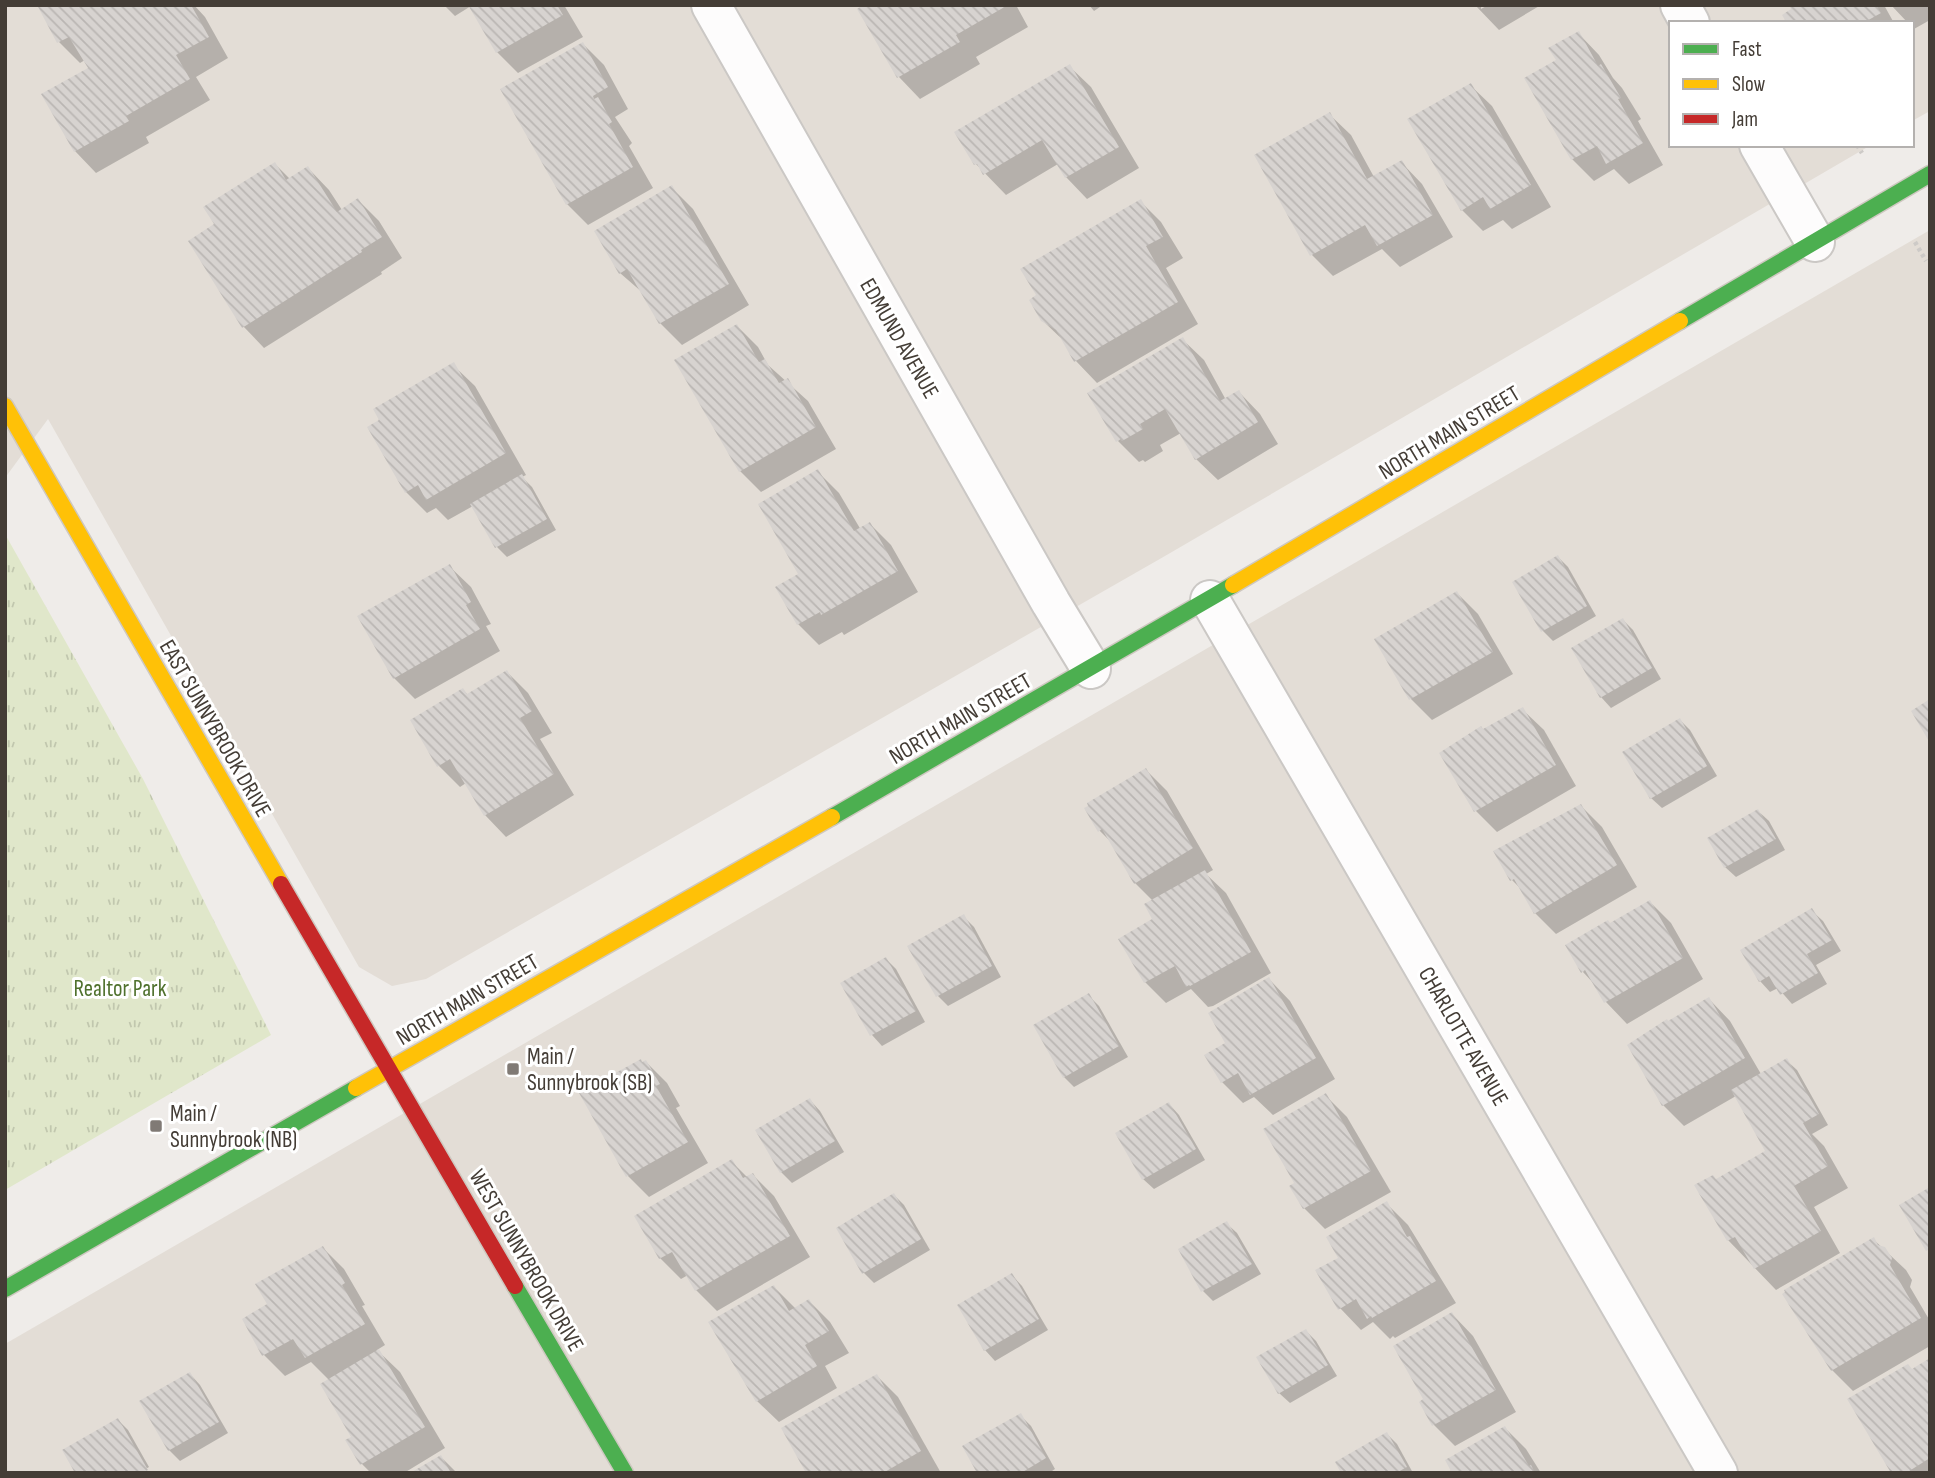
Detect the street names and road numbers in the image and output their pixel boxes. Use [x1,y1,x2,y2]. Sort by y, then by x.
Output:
street label: EDMUND AVENUE [853,273,945,404]
street label: NORTH MAIN STREET [1374,380,1525,486]
street label: EAST SUNNYBROOK DRIVE [153,635,277,822]
street label: NORTH MAIN STREET [884,667,1037,771]
street label: NORTH MAIN STREET [391,948,544,1052]
street label: CHARLOTTE AVENUE [1412,962,1514,1111]
street label: WEST SUNNYBROOK DRIVE [463,1165,590,1356]

